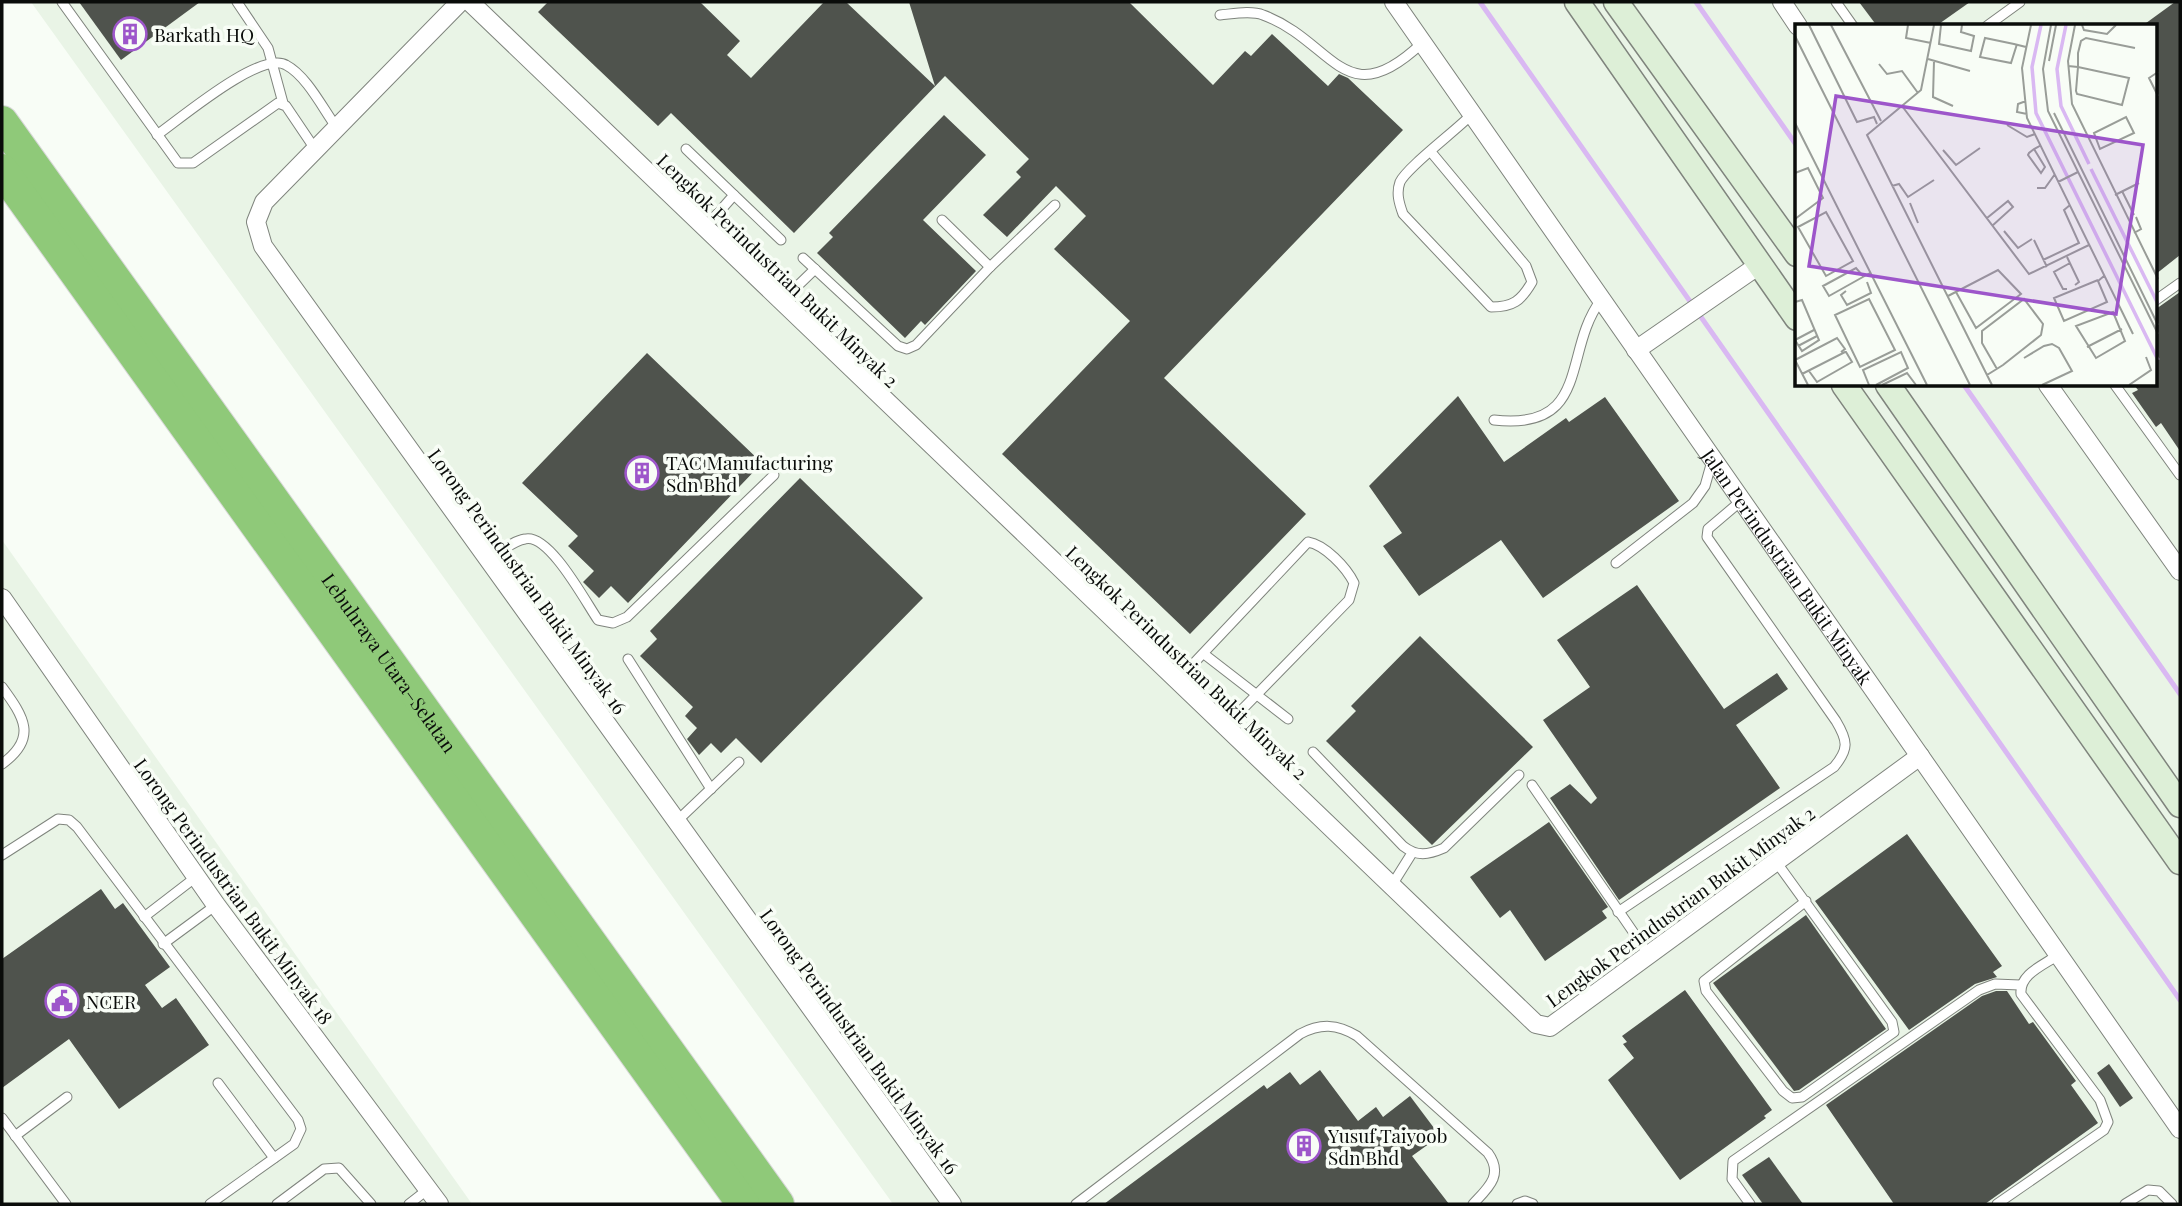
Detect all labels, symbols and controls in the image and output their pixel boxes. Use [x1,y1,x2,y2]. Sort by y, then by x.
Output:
building icon: Barkath HQ [111,15,149,53]
place label: Barkath HQ [154,21,255,47]
inset map [1795,24,2158,387]
street label: Lengkok Perindustrian Bukit Minyak 2 [652,147,904,393]
street label: Jalan Perindustrian Bukit Minyak [1696,442,1879,690]
street label: Lorong Perindustrian Bukit Minyak 16 [423,443,633,719]
place label: TAC Manufacturing Sdn Bhd [666,449,833,497]
building icon: TAC Manufacturing Sdn Bhd [623,454,661,492]
street label: Lengkok Perindustrian Bukit Minyak 2 [1061,539,1313,785]
street label: Lebuhraya Utara–Selatan [316,567,463,758]
street label: Lorong Perindustrian Bukit Minyak 18 [129,753,339,1029]
street label: Lengkok Perindustrian Bukit Minyak 2 [1540,800,1820,1012]
street label: Lorong Perindustrian Bukit Minyak 16 [755,903,965,1179]
public building icon: NCER [43,982,81,1020]
place label: NCER [86,988,137,1014]
place label: Yusuf Taiyoob Sdn Bhd [1327,1122,1447,1170]
building icon: Yusuf Taiyoob Sdn Bhd [1285,1127,1323,1165]

